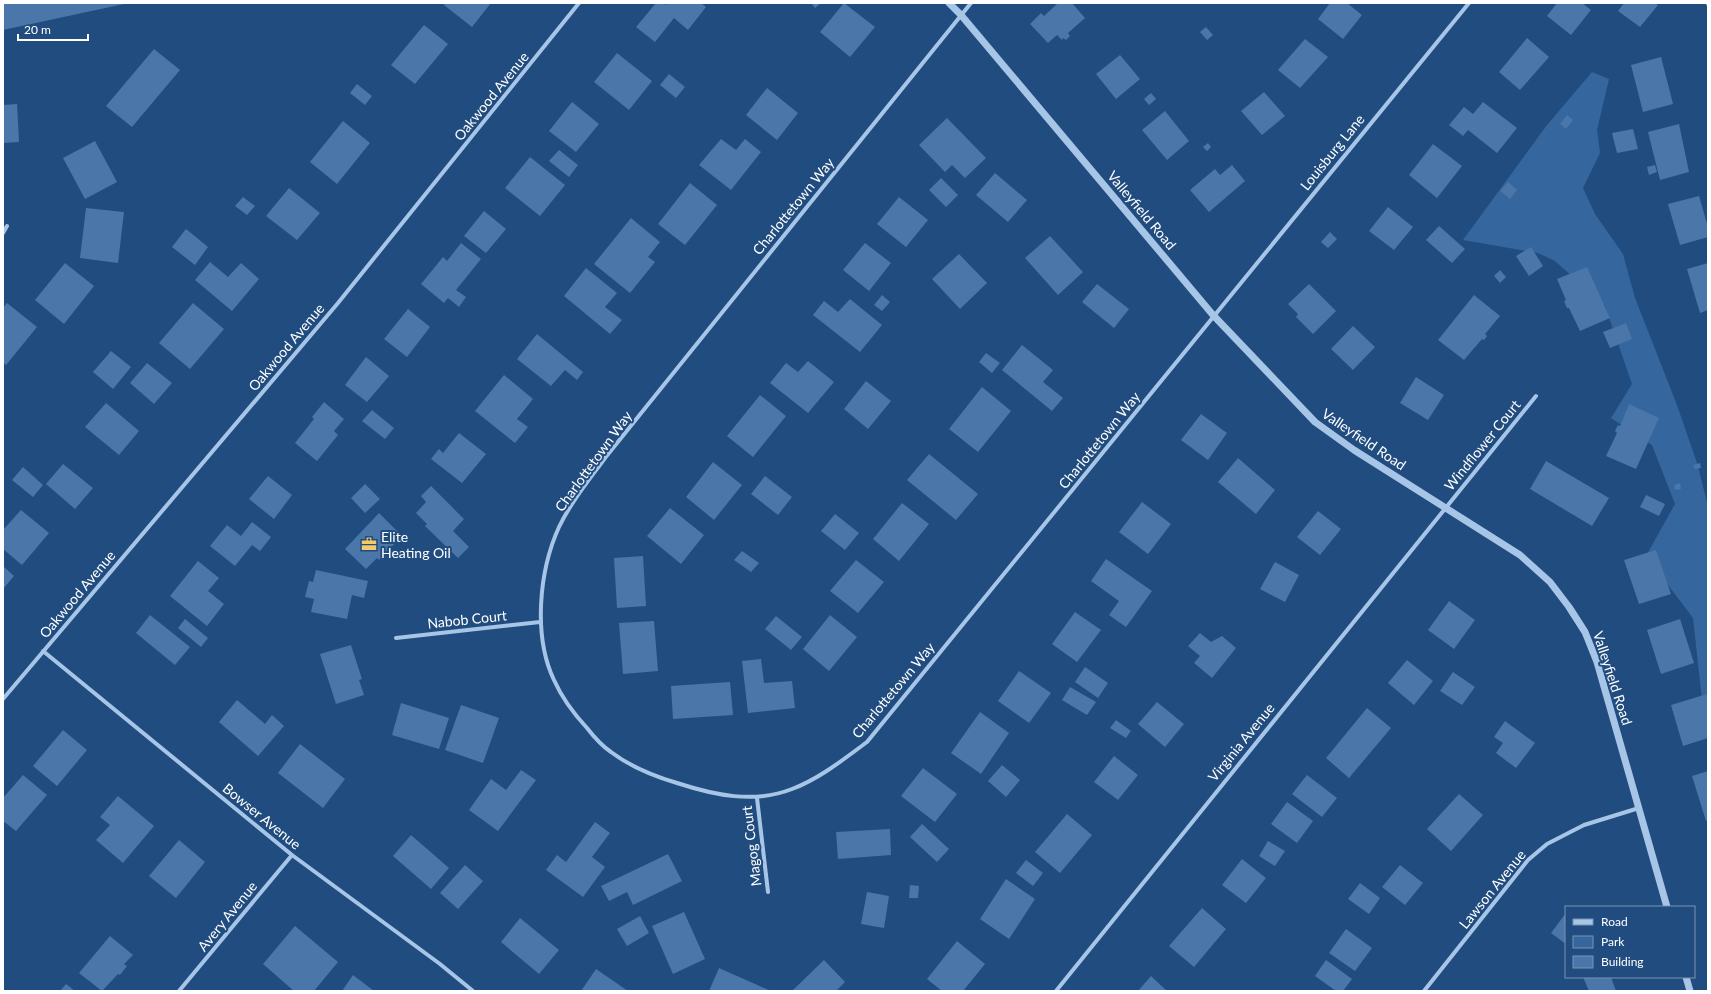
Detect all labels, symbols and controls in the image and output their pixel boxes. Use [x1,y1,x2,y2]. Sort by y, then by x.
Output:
scale bar [18,16,88,42]
text: 20 m [24,22,51,37]
street label: Oakwood Avenue [450,48,532,144]
street label: Louisburg Lane [1296,111,1368,193]
street label: Charlottetown Way [749,153,838,258]
street label: Valleyfield Road [1104,167,1180,253]
street label: Oakwood Avenue [244,300,328,394]
street label: Charlottetown Way [1055,387,1144,492]
street label: Windflower Court [1440,396,1524,494]
street label: Valleyfield Road [1319,405,1409,473]
street label: Charlottetown Way [551,407,636,515]
place label: Elite Heating Oil [381,528,451,561]
office icon: Elite Heating Oil [360,535,378,553]
street label: Oakwood Avenue [35,547,119,641]
street label: Nabob Court [426,606,508,632]
street label: Valleyfield Road [1590,629,1636,727]
street label: Charlottetown Way [848,638,939,741]
street label: Virginia Avenue [1204,699,1278,785]
street label: Bowser Avenue [220,779,304,853]
street label: Magog Court [738,805,764,887]
street label: Lawson Avenue [1455,846,1529,932]
street label: Avery Avenue [194,878,260,954]
legend [1565,906,1695,978]
text: Road [1601,914,1628,929]
text: Park [1601,934,1625,949]
text: Building [1601,954,1644,969]

